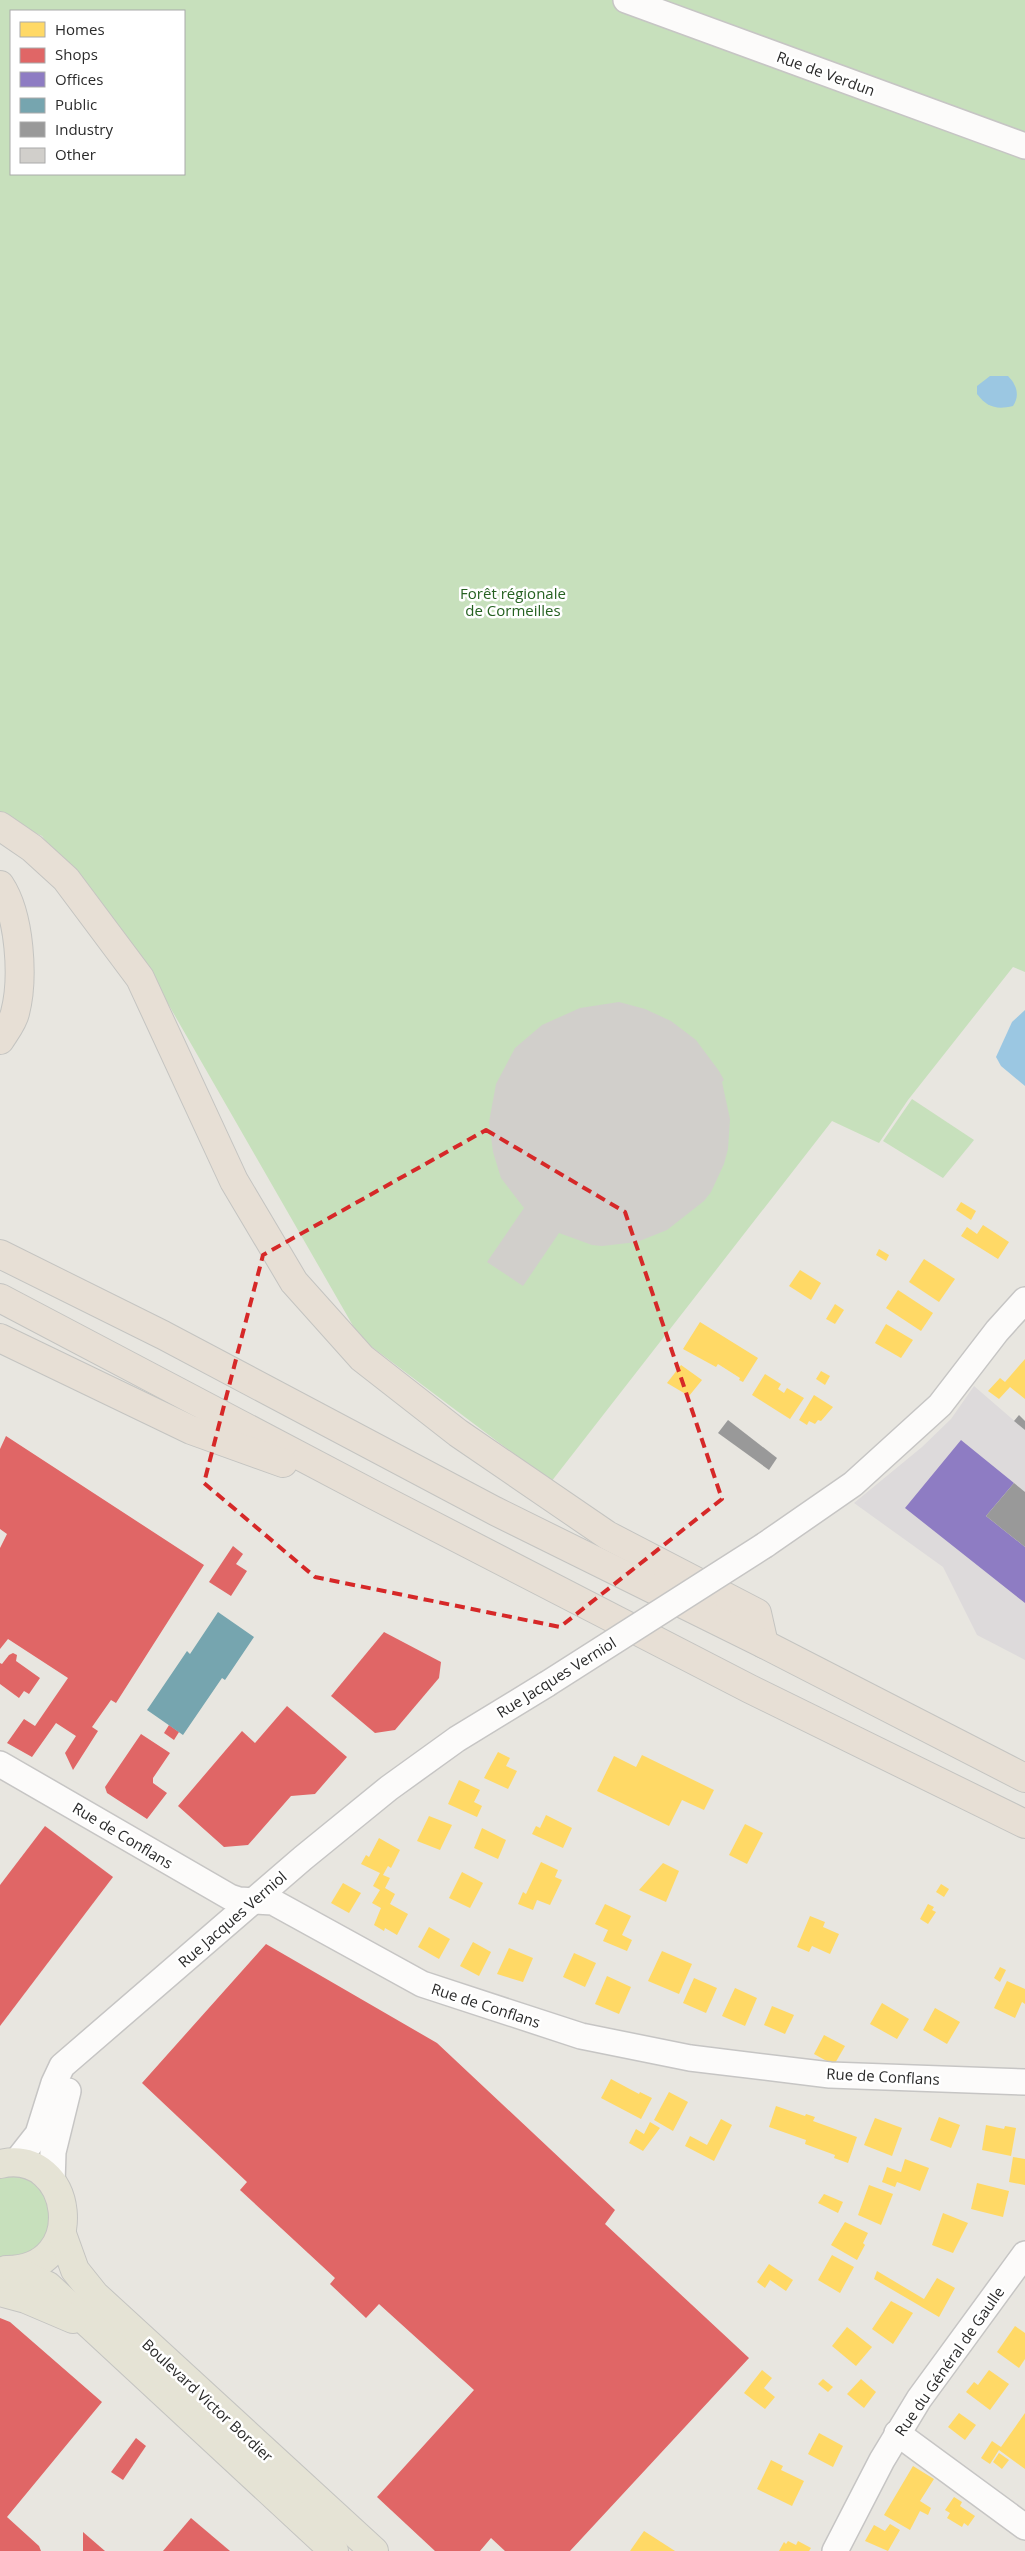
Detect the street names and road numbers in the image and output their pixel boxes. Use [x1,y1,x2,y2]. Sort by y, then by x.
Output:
street label: Rue de Verdun [774,46,878,100]
street label: Rue Jacques Verniol [492,1632,620,1722]
street label: Rue de Conflans [69,1797,177,1873]
street label: Rue Jacques Verniol [174,1866,290,1972]
street label: Rue de Conflans [429,1978,543,2032]
street label: Rue de Conflans [826,2063,940,2089]
street label: Rue du Général de Gaulle [890,2282,1008,2440]
street label: Boulevard Victor Bordier [138,2334,278,2466]

